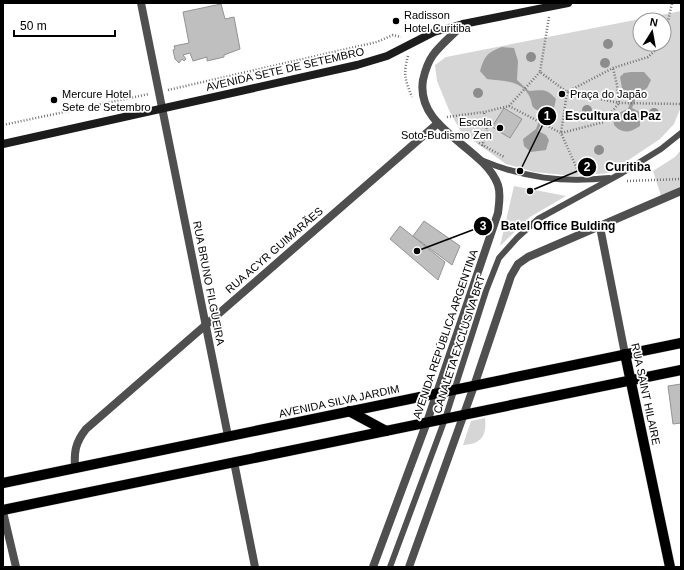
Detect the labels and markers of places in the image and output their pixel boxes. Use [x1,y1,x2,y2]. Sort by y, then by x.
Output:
place label: Radisson Hotel Curitiba [404,9,472,34]
marker: Radisson Hotel Curitiba [391,16,401,26]
place label: Mercure Hotel Sete de Setembro [62,88,151,113]
place label: Praça do Japão [570,88,647,100]
marker: Praça do Japão [557,89,567,99]
marker: Mercure Hotel Sete de Setembro [49,95,59,105]
callout: Escultura da Paz [537,104,669,128]
place label: Escola Soto-Budismo Zen [401,116,493,141]
marker: Escola Soto-Budismo Zen [495,123,505,133]
callout: Curitiba [577,155,659,179]
callout: Batel Office Bulding [473,214,623,238]

